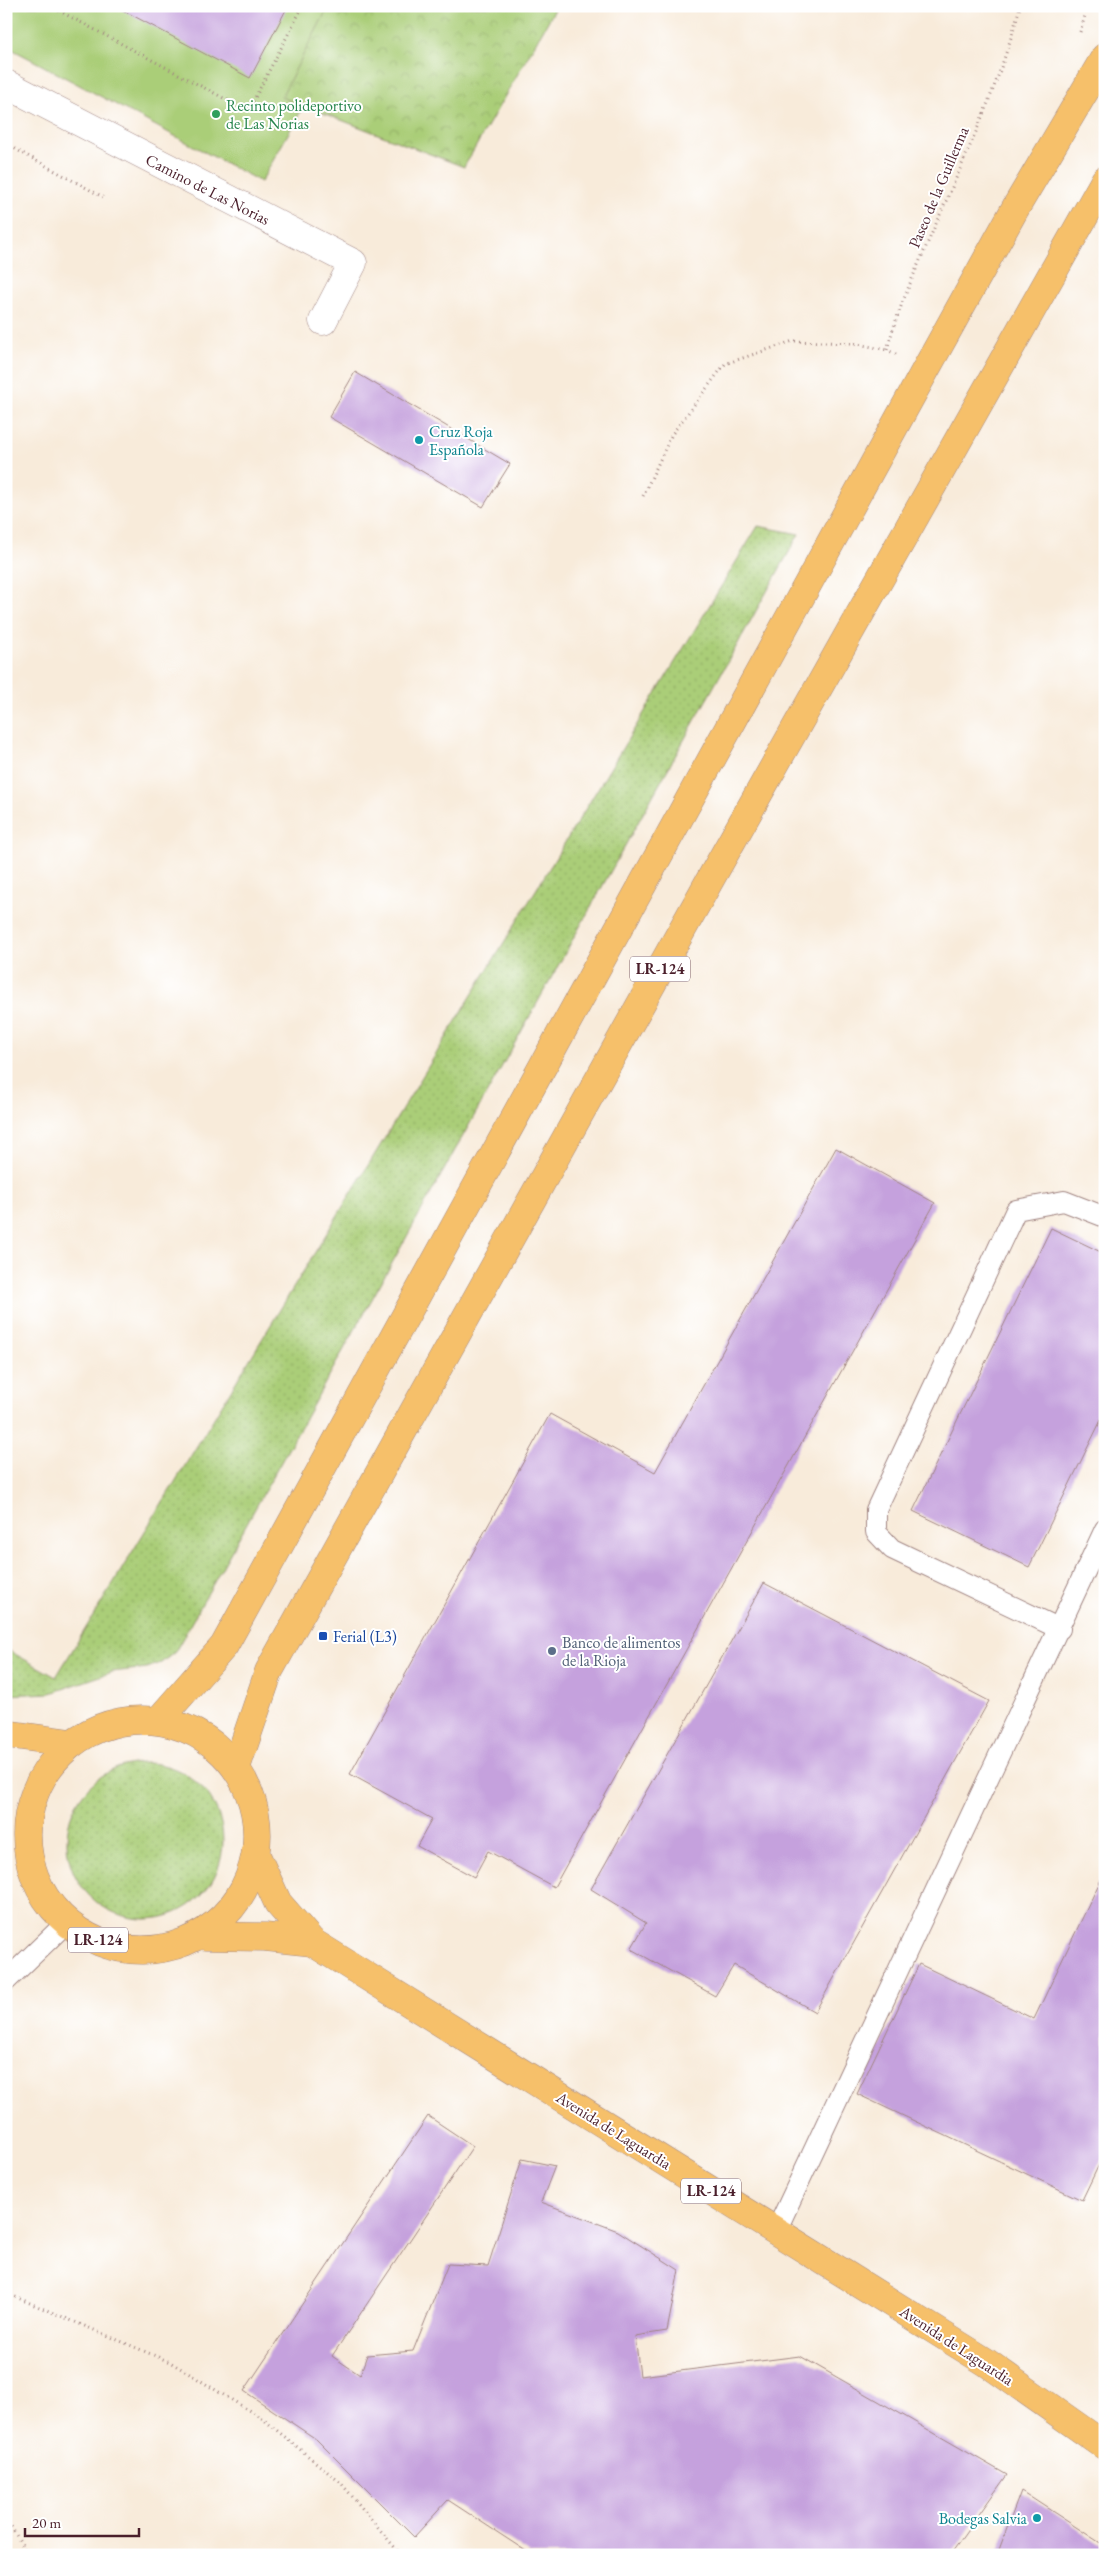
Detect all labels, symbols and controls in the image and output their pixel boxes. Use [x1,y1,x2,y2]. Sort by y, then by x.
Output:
place label: Recinto polideportivo de Las Norias [226,95,362,134]
marker: Recinto polideportivo de Las Norias [210,108,222,120]
street label: Paseo de la Guillerma [903,123,974,251]
street label: Camino de Las Norias [142,149,273,230]
place label: Cruz Roja Española [429,421,493,460]
marker: Cruz Roja Española [413,434,425,446]
road number: LR-124 [630,956,690,982]
place label: Ferial (L3) [333,1626,397,1647]
marker: Ferial (L3) [317,1630,329,1642]
place label: Banco de alimentos de la Rioja [562,1632,680,1671]
marker: Banco de alimentos de la Rioja [546,1645,558,1657]
road number: LR-124 [68,1928,128,1952]
street label: Avenida de Laguardia [552,2086,676,2175]
road number: LR-124 [681,2178,741,2204]
street label: Avenida de Laguardia [895,2300,1018,2390]
scale bar [25,2506,139,2538]
place label: Bodegas Salvia [939,2508,1028,2529]
marker: Bodegas Salvia [1031,2512,1043,2524]
text: 20 m [32,2513,61,2532]

